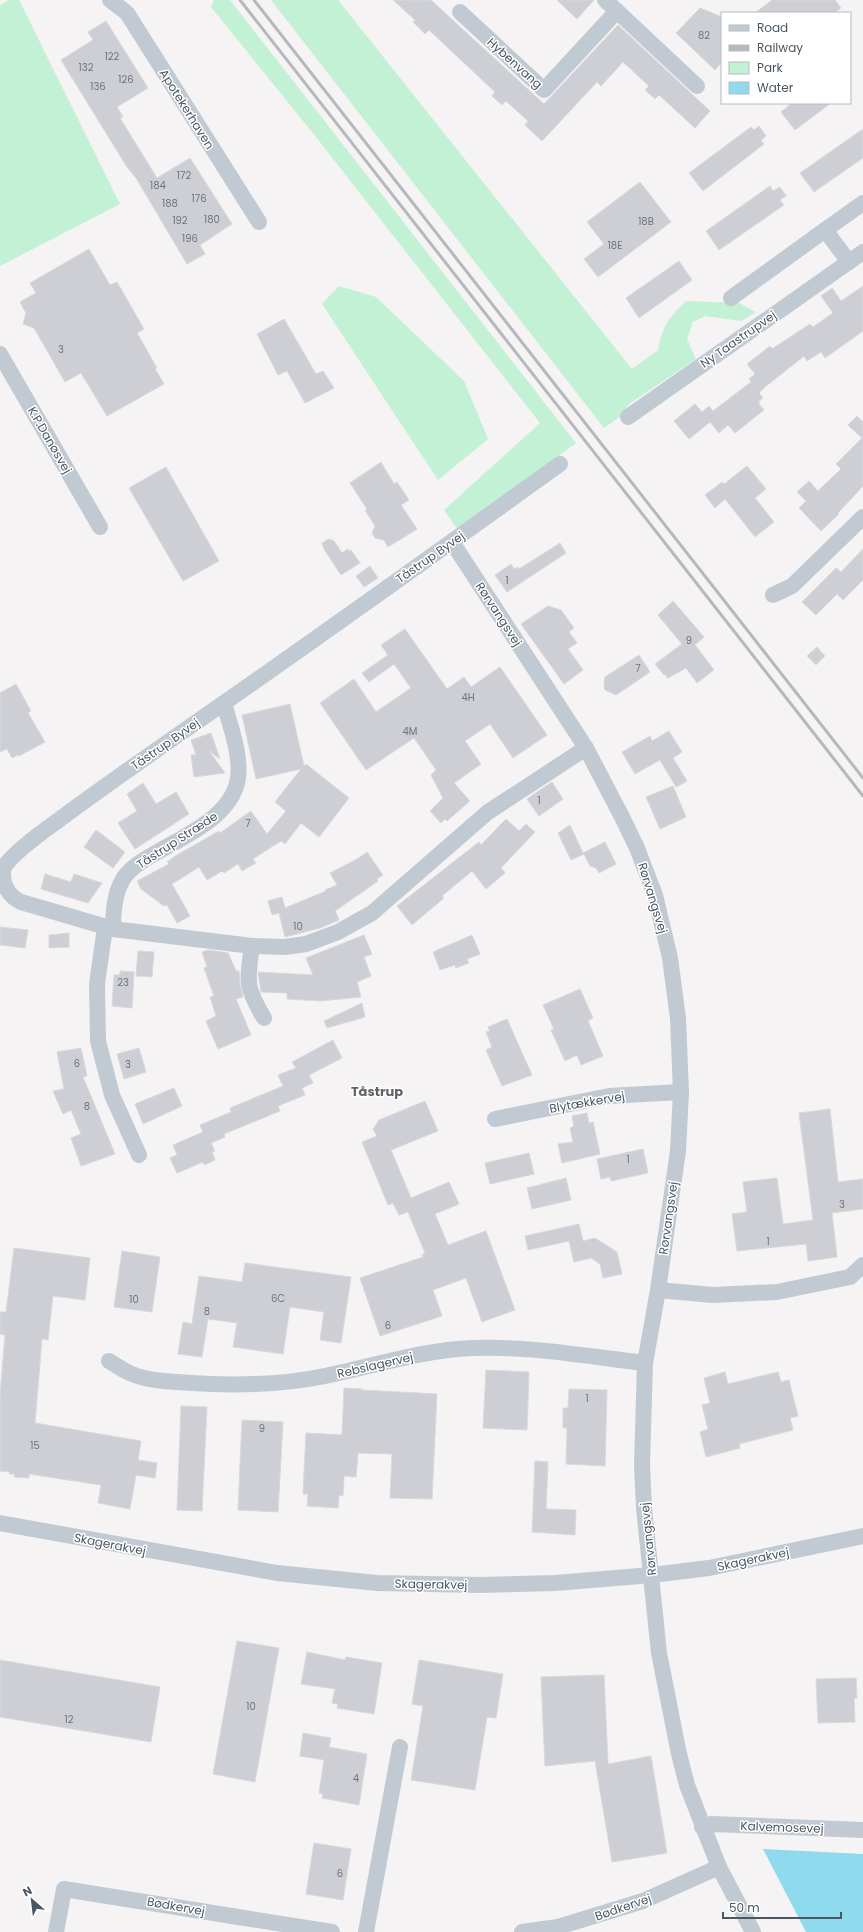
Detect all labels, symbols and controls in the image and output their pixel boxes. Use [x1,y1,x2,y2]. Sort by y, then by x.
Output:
legend [721,12,851,104]
text: Road [757,19,788,36]
house number: 82 [698,28,710,43]
street label: Hybenvang [484,34,546,92]
text: Railway [757,39,803,56]
house number: 122 [105,49,120,64]
text: Park [757,59,784,76]
house number: 132 [79,60,94,75]
street label: Apotekerhaven [156,66,218,152]
house number: 126 [118,72,134,87]
house number: 136 [90,79,106,94]
text: Water [757,79,794,96]
house number: 172 [177,168,191,183]
house number: 184 [150,178,166,193]
house number: 176 [191,191,207,206]
house number: 188 [162,196,178,211]
house number: 180 [204,212,220,227]
house number: 192 [172,213,188,228]
house number: 18B [638,214,654,229]
house number: 196 [182,231,198,246]
house number: 18E [608,238,622,253]
street label: Ny Taastrupvej [697,306,779,372]
house number: 3 [58,342,64,357]
street label: K.P.Danøsvej [24,403,76,477]
street label: Tåstrup Byvej [392,527,468,587]
house number: 1 [505,573,509,588]
street label: Rørvangsvej [472,579,526,649]
house number: 9 [686,633,692,648]
house number: 7 [635,661,641,676]
house number: 4H [461,690,475,705]
street label: Tåstrup Byvej [127,714,203,774]
house number: 4M [403,724,417,739]
house number: 1 [537,793,541,808]
street label: Tåstrup Stræde [133,807,221,873]
house number: 7 [245,816,251,831]
street label: Rørvangsvej [634,860,672,936]
house number: 10 [293,919,303,934]
house number: 23 [117,975,129,990]
house number: 6 [74,1056,80,1071]
house number: 3 [125,1057,131,1072]
district label: Tåstrup [351,1082,403,1101]
street label: Blytækkervej [548,1087,626,1117]
house number: 8 [84,1099,90,1114]
house number: 1 [626,1152,630,1167]
street label: Rørvangsvej [654,1180,682,1256]
house number: 3 [839,1197,845,1212]
house number: 1 [766,1234,770,1249]
house number: 6C [271,1291,285,1306]
house number: 10 [129,1292,139,1307]
house number: 8 [204,1304,210,1319]
house number: 6 [385,1318,391,1333]
street label: Rebslagervej [335,1348,415,1382]
house number: 1 [585,1391,589,1406]
house number: 9 [259,1421,265,1436]
house number: 15 [30,1438,40,1453]
street label: Rørvangsvej [636,1502,660,1576]
street label: Skagerakvej [73,1529,147,1559]
street label: Skagerakvej [716,1543,790,1575]
street label: Skagerakvej [394,1575,468,1593]
house number: 10 [246,1699,256,1714]
house number: 12 [65,1712,74,1727]
house number: 4 [353,1771,359,1786]
street label: Kalvemosevej [740,1817,824,1837]
house number: 6 [337,1866,343,1881]
north arrow [12,1880,52,1920]
text: N [20,1882,35,1900]
street label: Bødkervej [593,1889,653,1925]
street label: Bødkervej [146,1893,206,1919]
scale bar [723,1894,841,1920]
text: 50 m [729,1899,760,1916]

